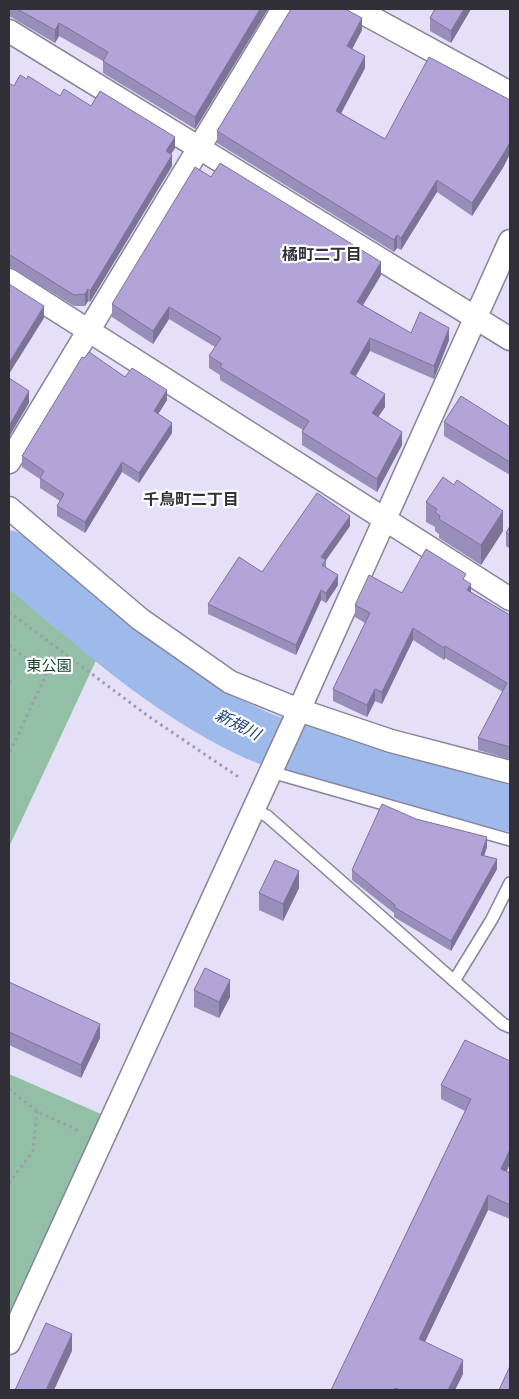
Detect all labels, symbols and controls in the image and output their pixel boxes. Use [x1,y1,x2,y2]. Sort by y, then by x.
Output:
district label: 橘町二丁目 [282,245,362,264]
district label: 千鳥町二丁目 [143,490,239,509]
park label: 東公園 [26,657,72,675]
water label: 新規川 [212,705,265,745]

